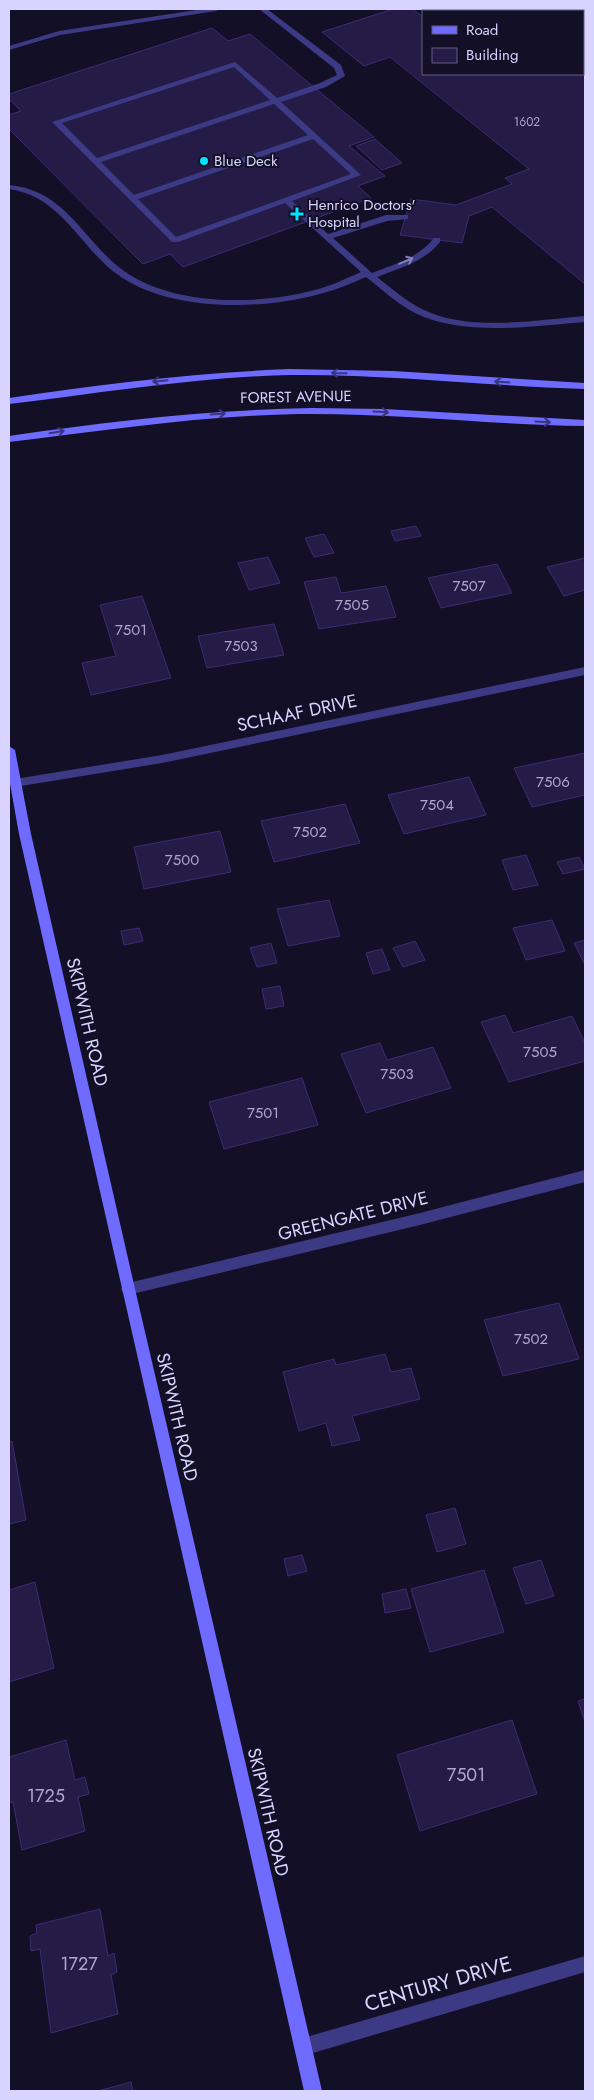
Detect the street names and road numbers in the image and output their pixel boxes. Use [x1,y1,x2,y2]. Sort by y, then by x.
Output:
street label: FOREST AVENUE [240,385,352,409]
street label: SCHAAF DRIVE [234,688,360,738]
street label: SKIPWITH ROAD [60,955,114,1089]
street label: GREENGATE DRIVE [275,1185,431,1247]
street label: SKIPWITH ROAD [150,1350,204,1484]
street label: SKIPWITH ROAD [241,1745,295,1879]
street label: CENTURY DRIVE [361,1949,515,2019]

